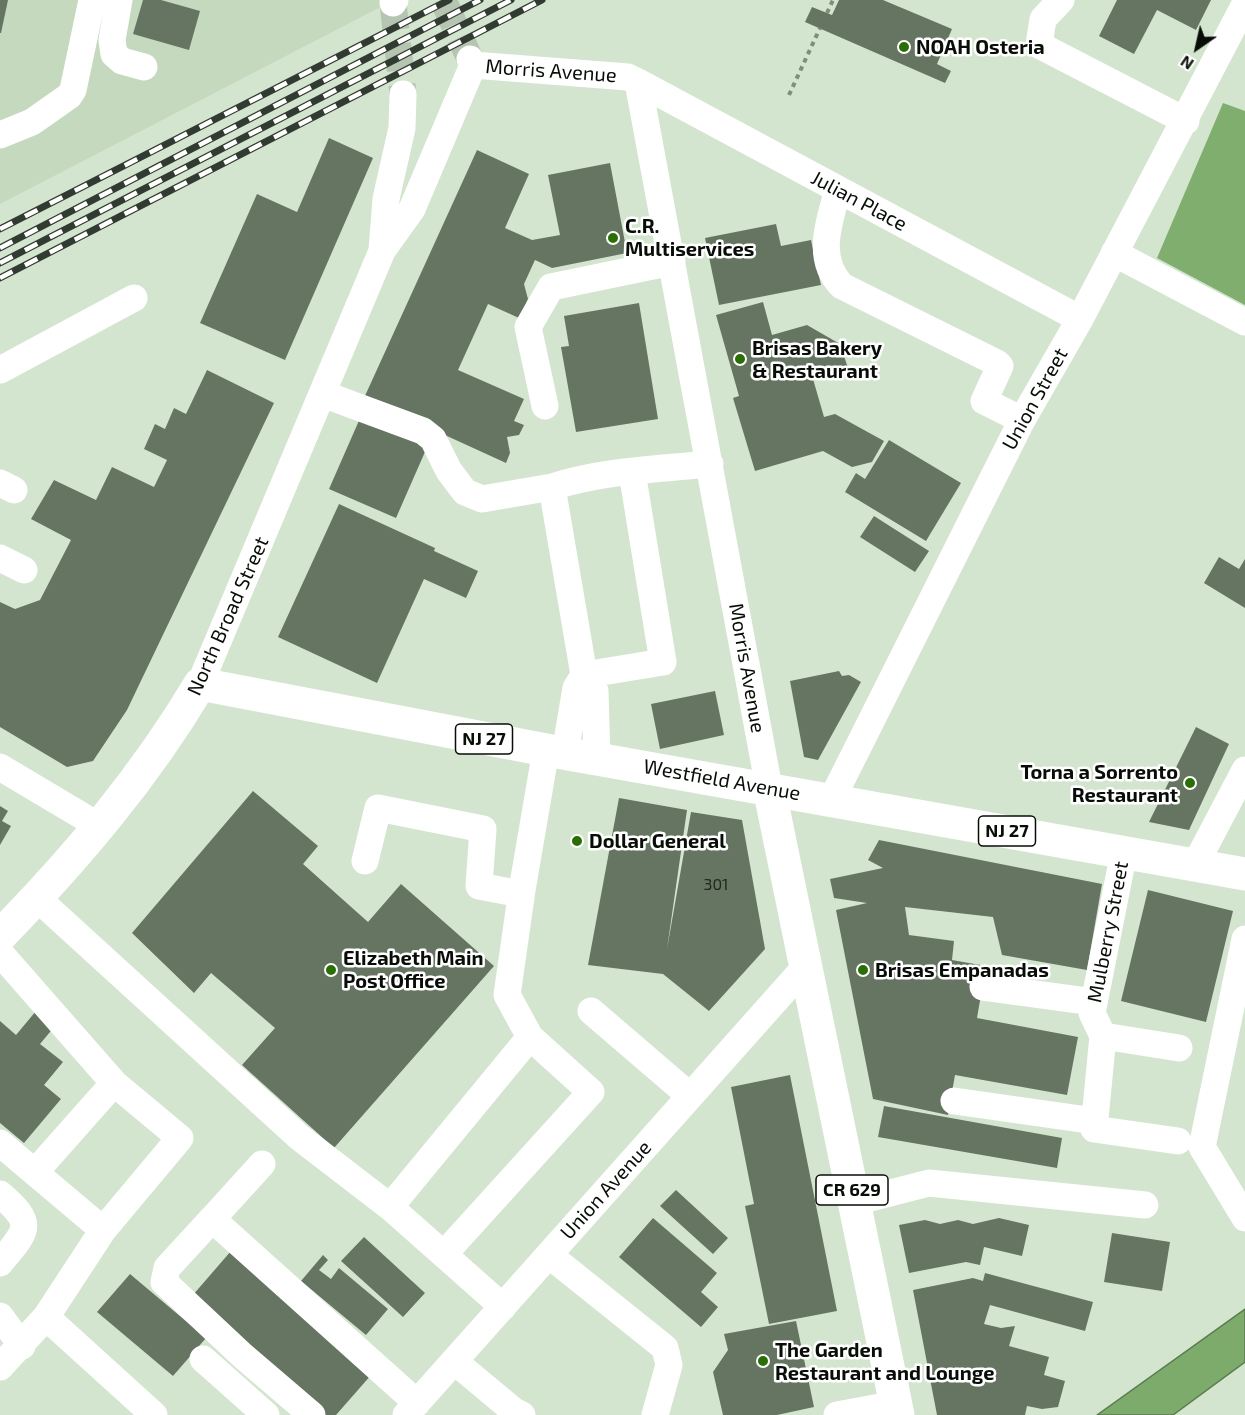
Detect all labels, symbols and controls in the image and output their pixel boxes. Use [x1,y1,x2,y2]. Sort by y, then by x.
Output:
north arrow [1167,18,1227,78]
place label: NOAH Osteria [916,35,1045,59]
marker: NOAH Osteria [897,40,911,54]
text: N [1177,52,1197,74]
street label: Morris Avenue [485,54,617,88]
street label: Julian Place [807,166,911,236]
place label: C.R. Multiservices [625,214,754,261]
marker: C.R. Multiservices [606,231,620,245]
place label: Brisas Bakery & Restaurant [752,336,882,383]
street label: Union Street [997,344,1073,454]
marker: Brisas Bakery & Restaurant [733,352,747,366]
street label: North Broad Street [182,533,274,699]
street label: Morris Avenue [724,601,770,735]
road number: NJ 27 [456,724,512,754]
street label: Westfield Avenue [642,754,802,806]
place label: Torna a Sorrento Restaurant [1020,760,1178,807]
marker: Torna a Sorrento Restaurant [1183,776,1197,790]
road number: NJ 27 [978,816,1036,846]
place label: Dollar General [589,829,726,853]
marker: Dollar General [570,834,584,848]
street label: Mulberry Street [1083,859,1133,1005]
house number: 301 [704,875,728,895]
place label: Elizabeth Main Post Office [343,946,483,993]
place label: Brisas Empanadas [875,958,1049,982]
marker: Elizabeth Main Post Office [324,963,338,977]
marker: Brisas Empanadas [856,963,870,977]
street label: Union Avenue [555,1136,657,1244]
road number: CR 629 [816,1175,888,1205]
place label: The Garden Restaurant and Lounge [775,1338,994,1385]
marker: The Garden Restaurant and Lounge [756,1354,770,1368]

